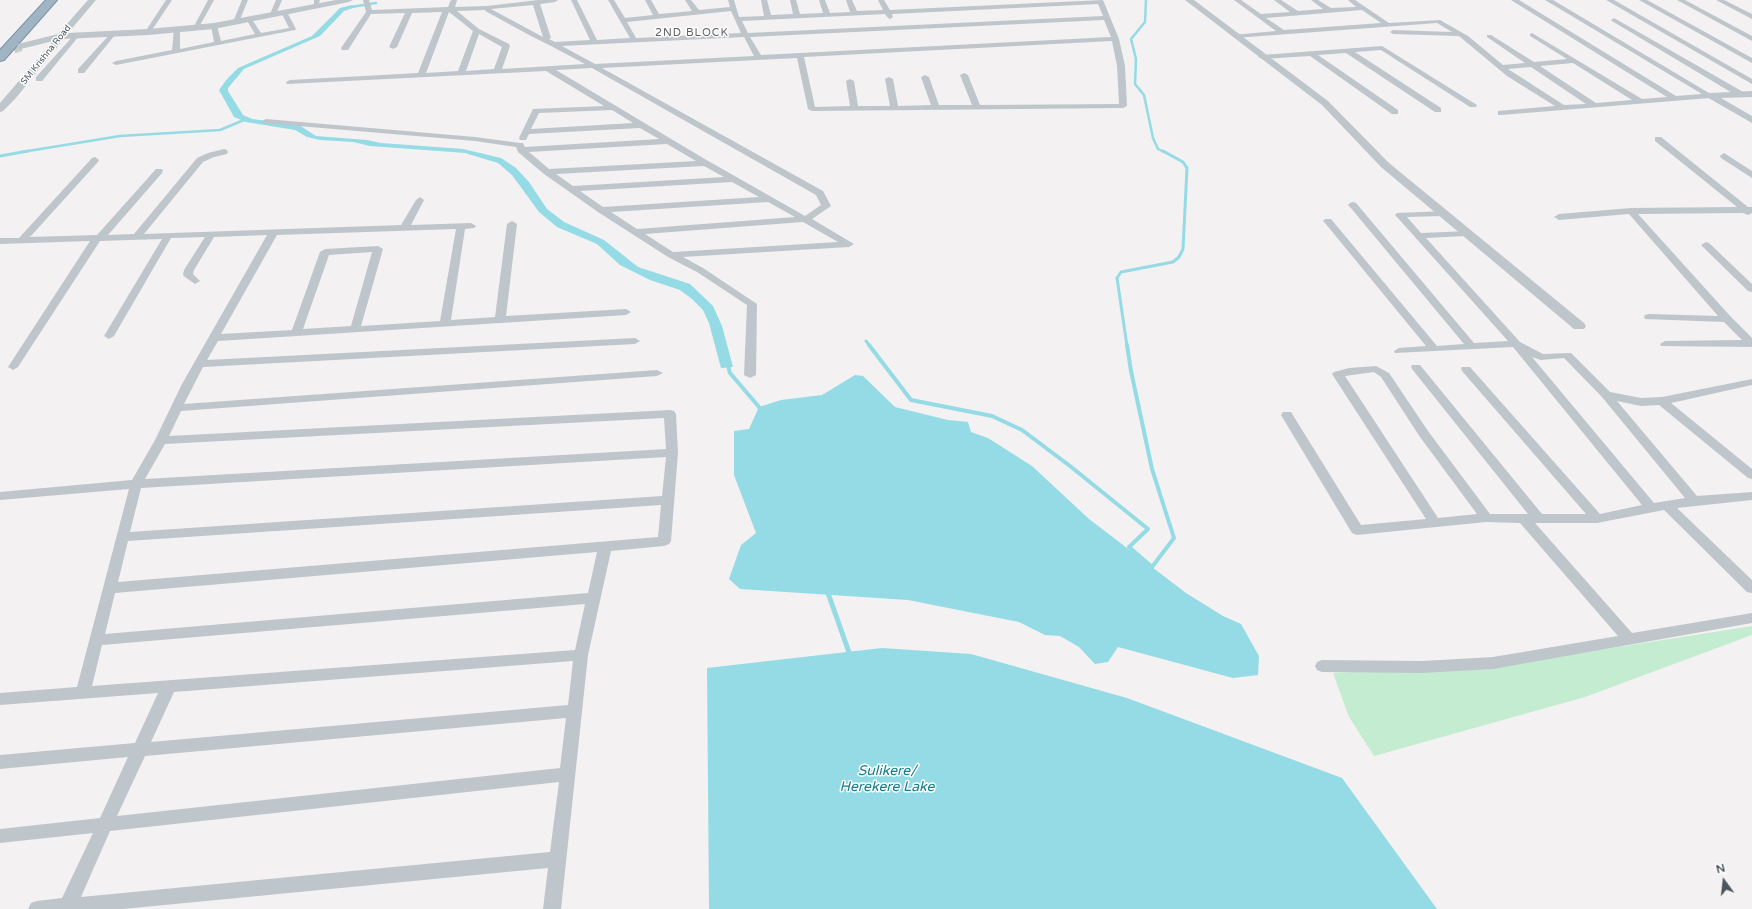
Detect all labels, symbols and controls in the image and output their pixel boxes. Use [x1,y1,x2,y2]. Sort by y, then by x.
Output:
street label: SM Krishna Road [19,23,73,87]
district label: 2ND BLOCK [655,26,729,40]
water label: Sulikere/ Herekere Lake [840,763,934,796]
north arrow [1704,861,1744,901]
text: N [1715,862,1727,876]

